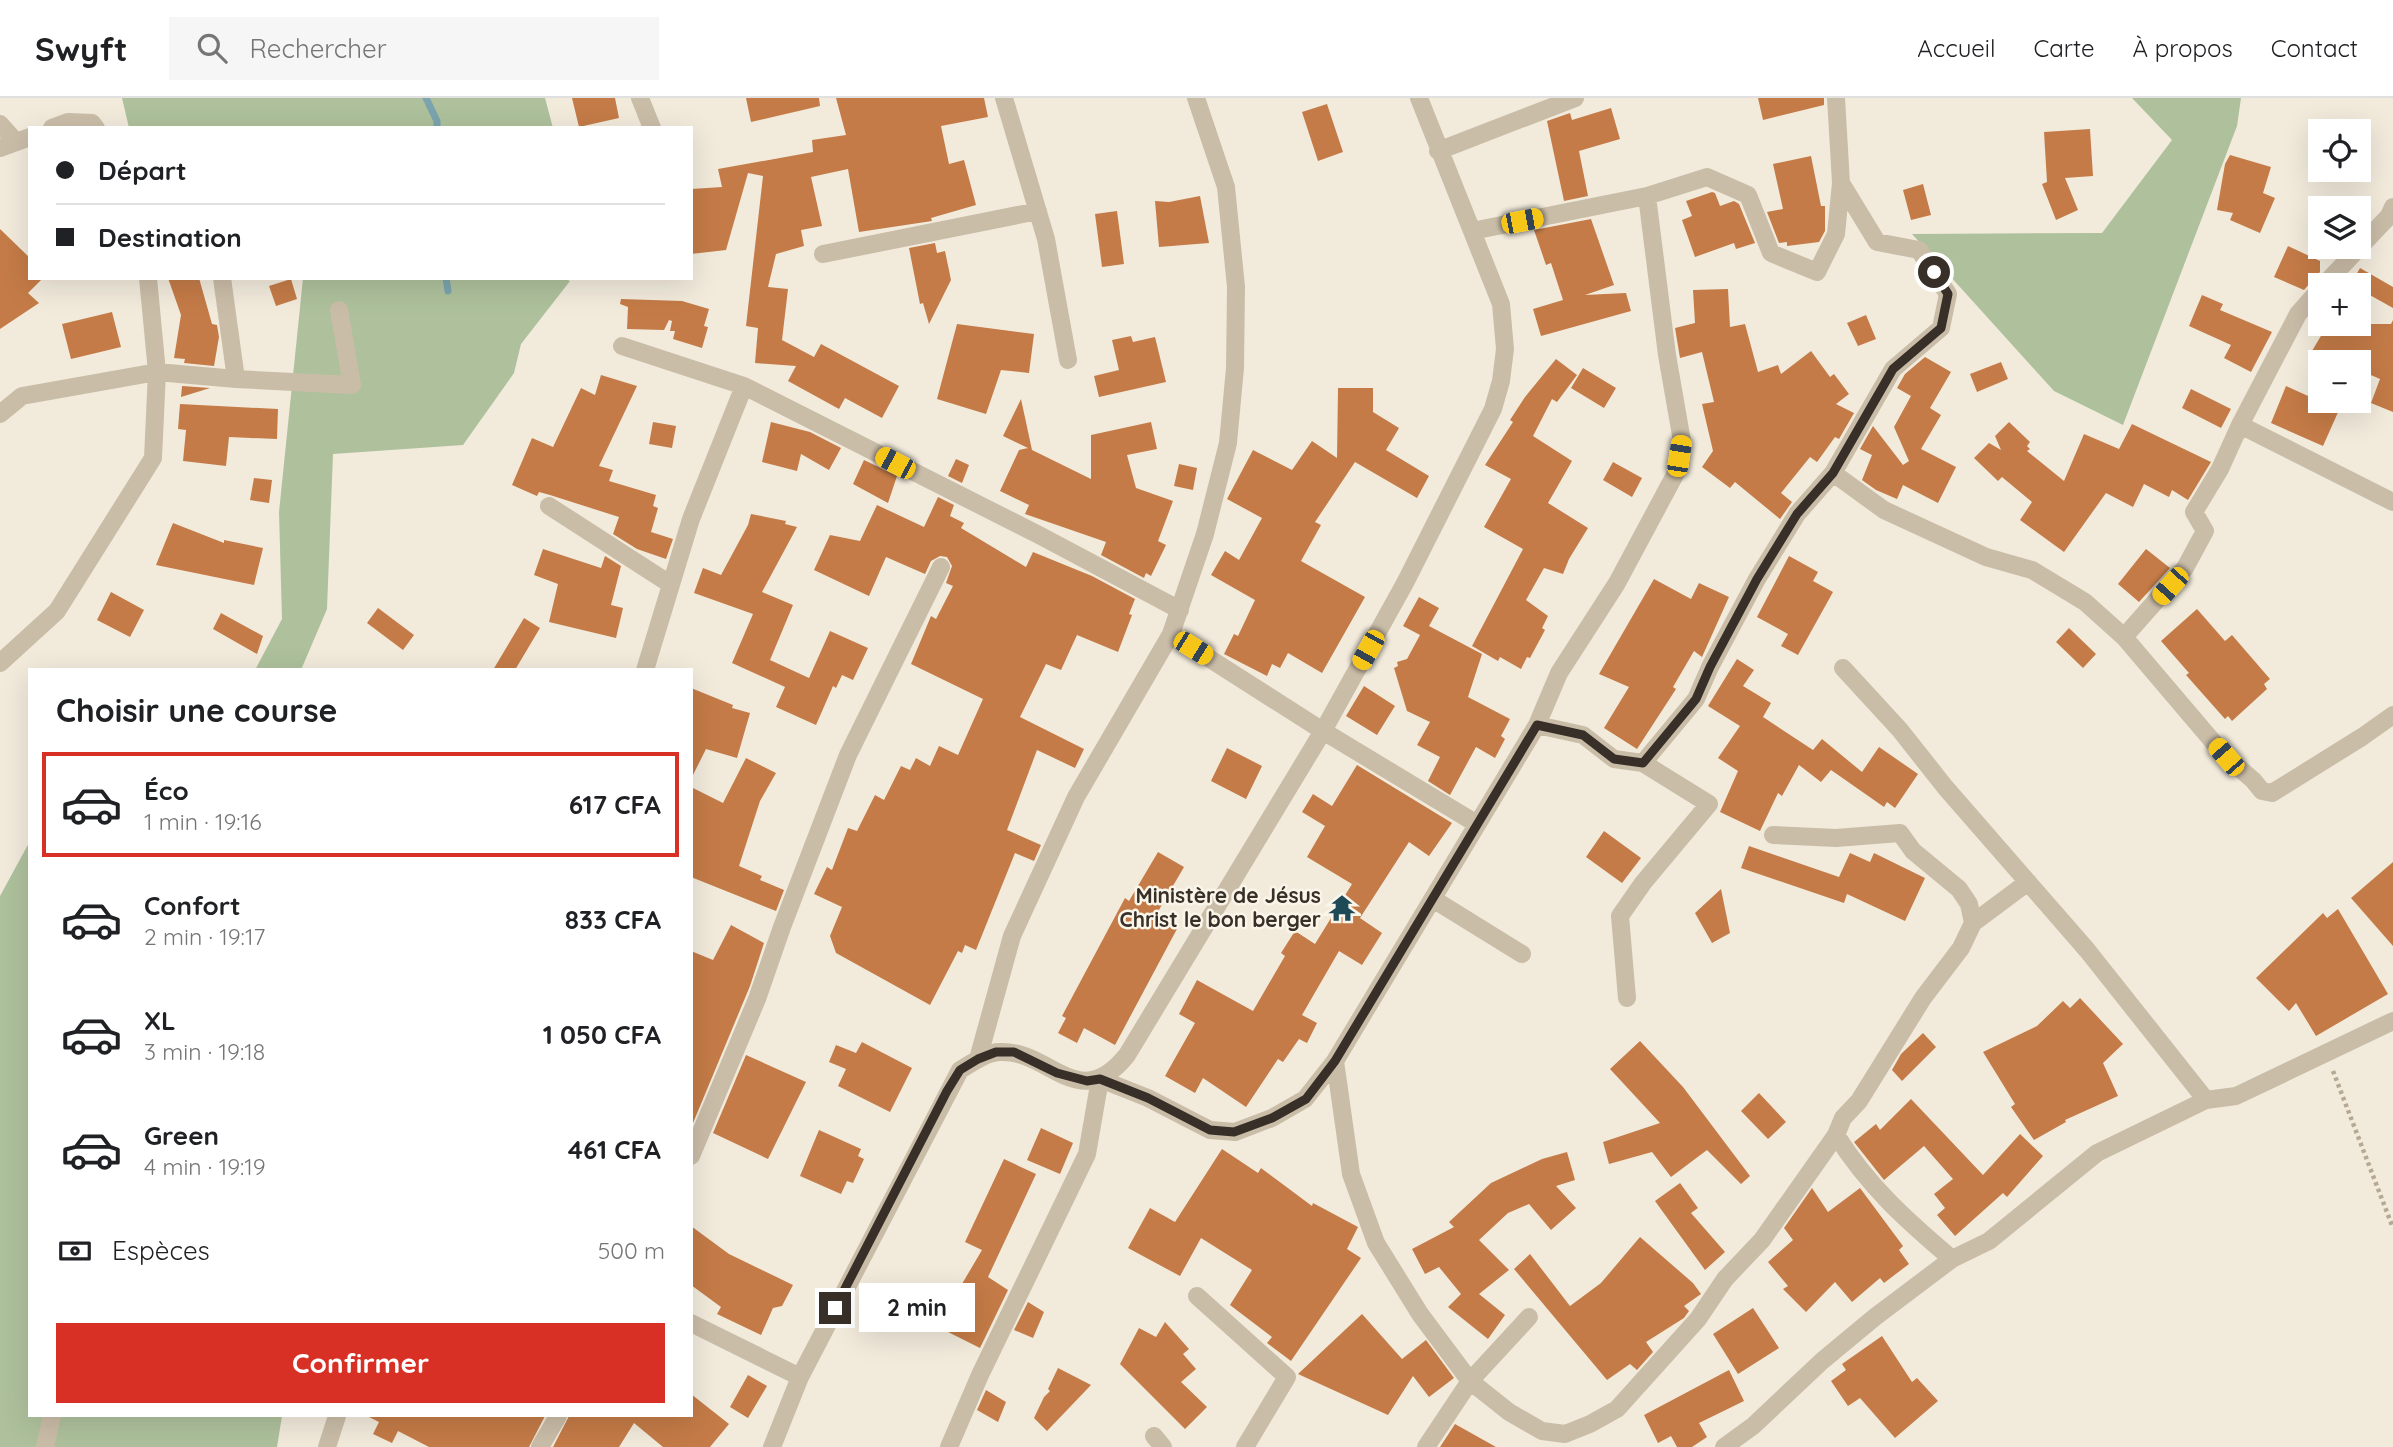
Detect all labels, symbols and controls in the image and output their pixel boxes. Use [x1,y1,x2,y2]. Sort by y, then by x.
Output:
search box [169,17,659,80]
text: Swyft [35,28,127,69]
icon: search [193,29,231,67]
text: Rechercher [249,32,387,65]
text: Accueil [1917,33,1996,63]
text: Carte [2034,33,2095,63]
text: À propos [2133,33,2233,63]
text: Contact [2271,33,2358,63]
map controls [2308,119,2371,413]
button: locate [2308,119,2371,182]
text: Départ [98,154,187,187]
button: layers [2308,196,2371,259]
car [1500,207,1545,235]
text: Destination [98,221,242,254]
route start [1918,256,1950,288]
button: + [2308,273,2371,336]
button: − [2308,350,2371,413]
car [1666,434,1693,478]
car [872,444,919,482]
car [2149,563,2192,609]
car [1349,627,1388,673]
car [1170,628,1217,668]
text: Choisir une course [56,690,337,730]
car [2205,734,2248,780]
icon: car [60,773,123,836]
text: Éco [144,774,189,807]
text: 617 CFA [569,788,661,821]
text: 1 min · 19:16 [144,807,262,836]
place label: Ministère de Jésus Christ le bon berger [1120,882,1321,932]
icon: car [60,888,123,951]
text: Confort [144,889,241,922]
temple icon: Ministère de Jésus Christ le bon berger [1327,893,1357,923]
text: 833 CFA [565,903,661,936]
text: 2 min · 19:17 [144,922,265,951]
icon: car [60,1003,123,1066]
text: XL [144,1004,176,1037]
text: 1 050 CFA [543,1018,661,1051]
text: 3 min · 19:18 [144,1037,265,1066]
icon: car [60,1118,123,1181]
text: Green [144,1119,219,1152]
text: 461 CFA [568,1133,661,1166]
text: 4 min · 19:19 [144,1152,266,1181]
icon: cash [56,1232,94,1270]
text: Espèces [112,1234,210,1267]
text: 500 m [598,1236,665,1265]
callout: 2 min [860,1284,975,1332]
route end [819,1292,851,1324]
text: 2 min [887,1293,947,1322]
button: Confirmer [56,1323,665,1403]

